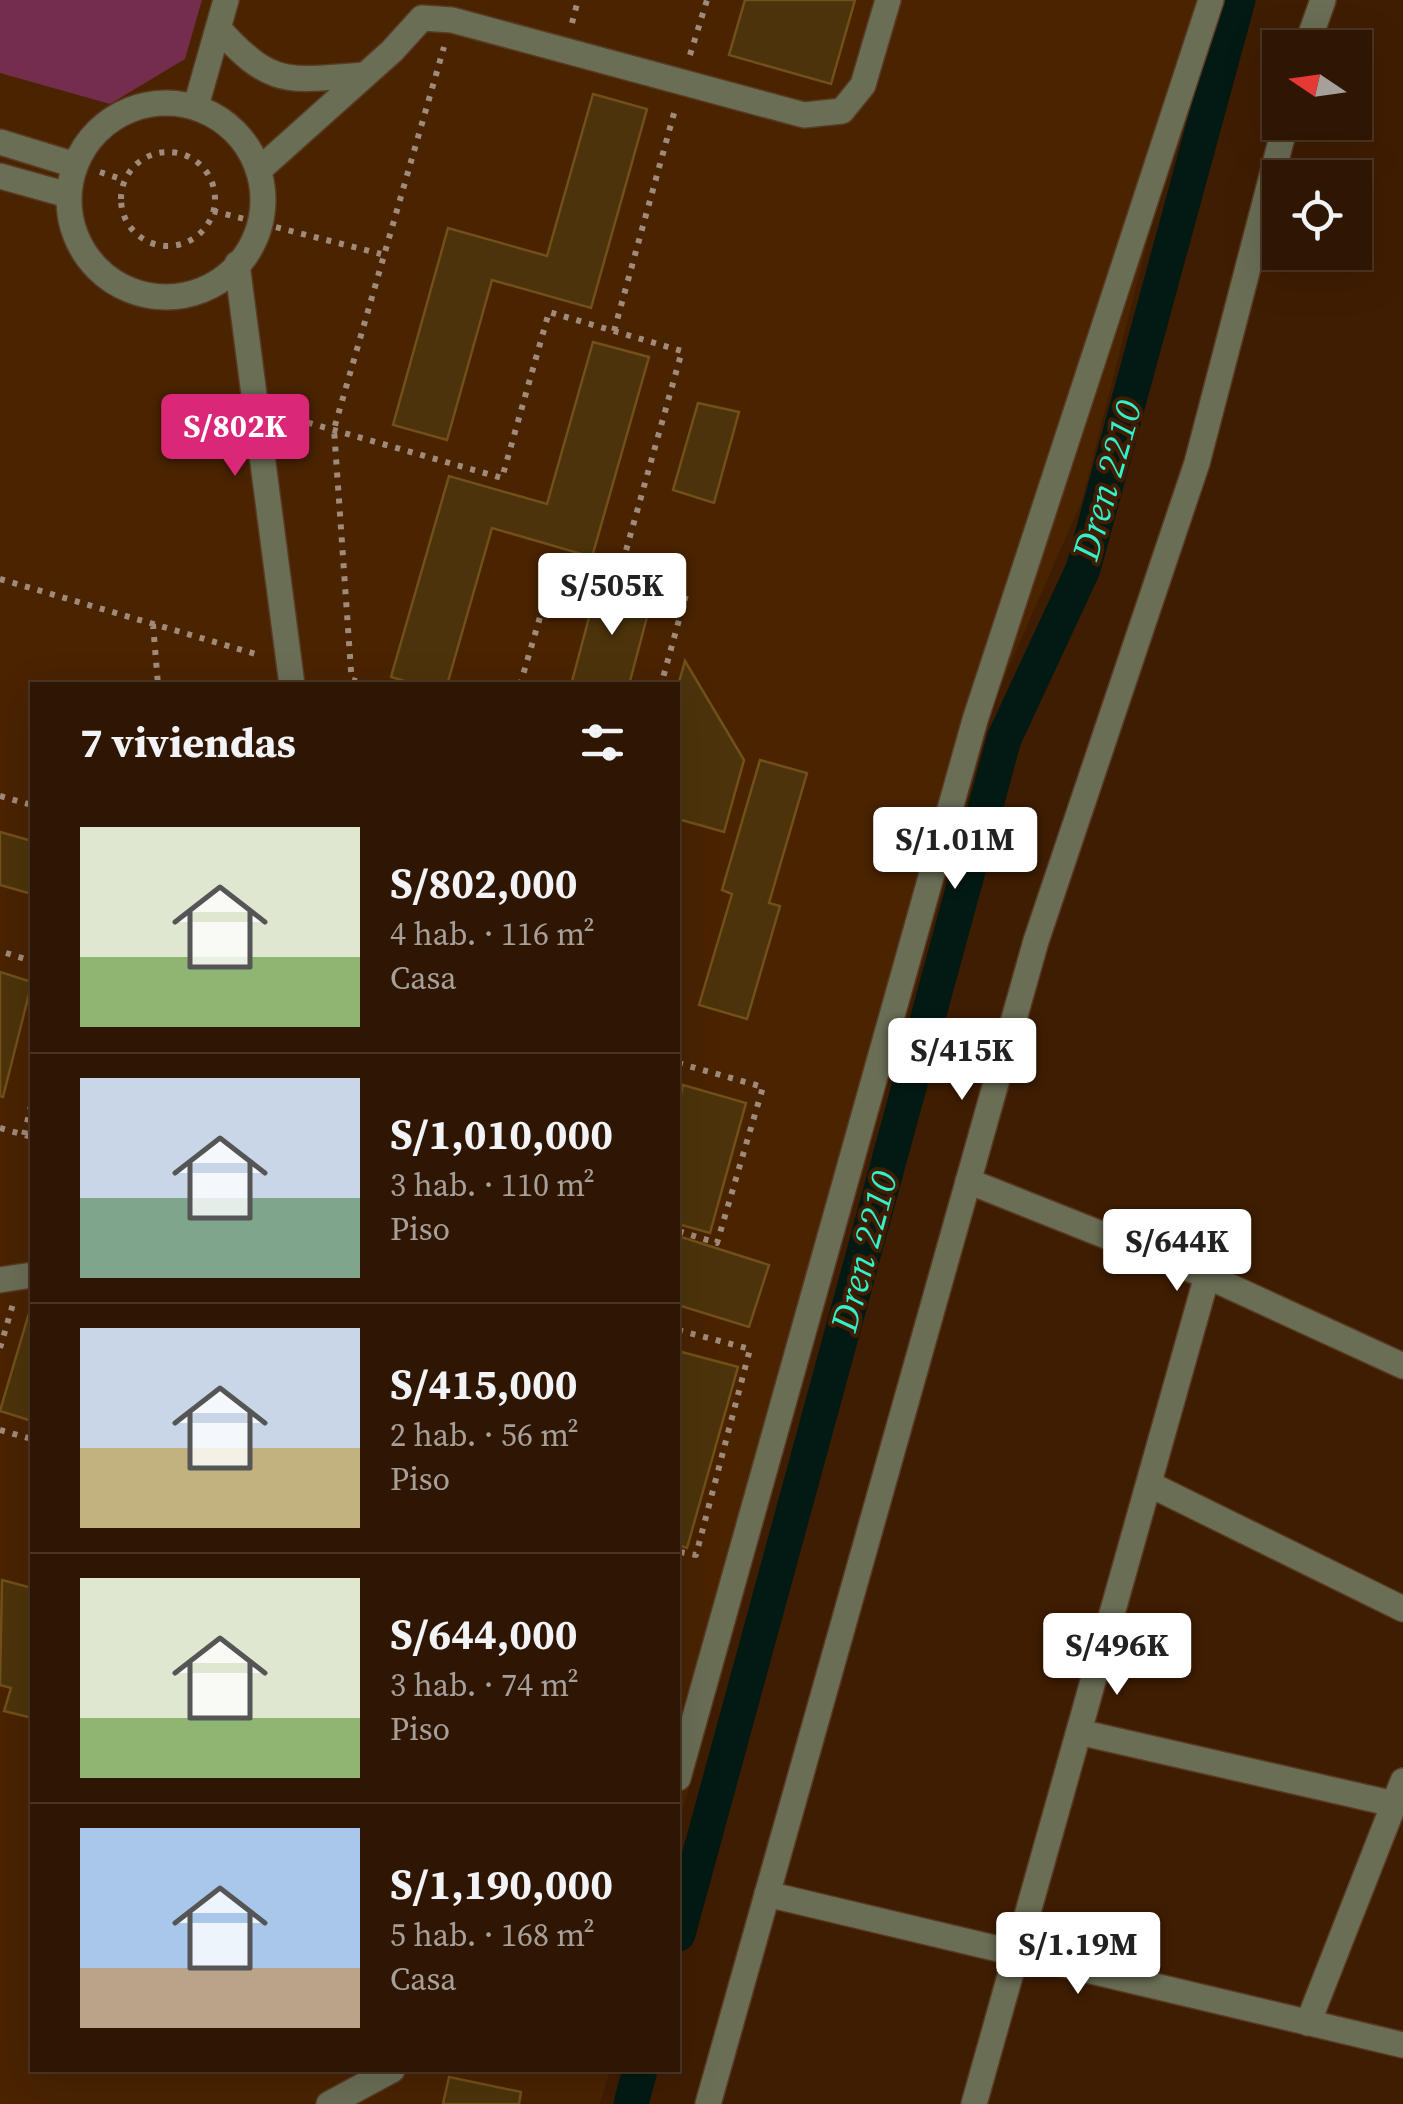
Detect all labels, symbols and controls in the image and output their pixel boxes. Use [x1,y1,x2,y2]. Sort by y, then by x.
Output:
north arrow [1262,30,1372,140]
map controls [1262,30,1372,270]
button: locate [1262,160,1372,270]
pin: S/802K [154,394,316,479]
water label: Dren 2210 [1059,394,1155,567]
text: S/802K [183,404,287,448]
pin: S/505K [531,553,693,638]
text: S/505K [560,563,664,607]
text: 7 viviendas [80,713,296,771]
icon: filters [575,715,630,770]
pin: S/1.01M [863,807,1047,892]
text: S/1.01M [895,817,1015,861]
text: S/802,000 [390,854,578,912]
icon: home [160,867,280,987]
text: 4 hab. · 116 m² [390,912,595,956]
text: Casa [390,956,457,1000]
pin: S/415K [881,1018,1043,1103]
text: S/415K [910,1028,1014,1072]
text: S/1,010,000 [390,1105,613,1163]
icon: home [160,1118,280,1238]
text: 3 hab. · 110 m² [390,1163,595,1207]
water label: Dren 2210 [817,1165,910,1338]
text: Piso [390,1207,450,1251]
pin: S/644K [1096,1209,1258,1294]
text: S/644K [1125,1219,1229,1263]
text: S/415,000 [390,1355,578,1413]
icon: home [160,1368,280,1488]
text: 2 hab. · 56 m² [390,1413,579,1457]
text: Piso [390,1457,450,1501]
text: S/644,000 [390,1605,578,1663]
pin: S/496K [1036,1613,1198,1698]
icon: home [160,1618,280,1738]
text: S/496K [1065,1623,1169,1667]
text: 3 hab. · 74 m² [390,1663,579,1707]
text: Piso [390,1707,450,1751]
text: S/1,190,000 [390,1855,613,1913]
icon: home [160,1868,280,1988]
pin: S/1.19M [986,1912,1170,1997]
text: 5 hab. · 168 m² [390,1913,595,1957]
text: S/1.19M [1018,1922,1138,1966]
text: Casa [390,1957,457,2001]

